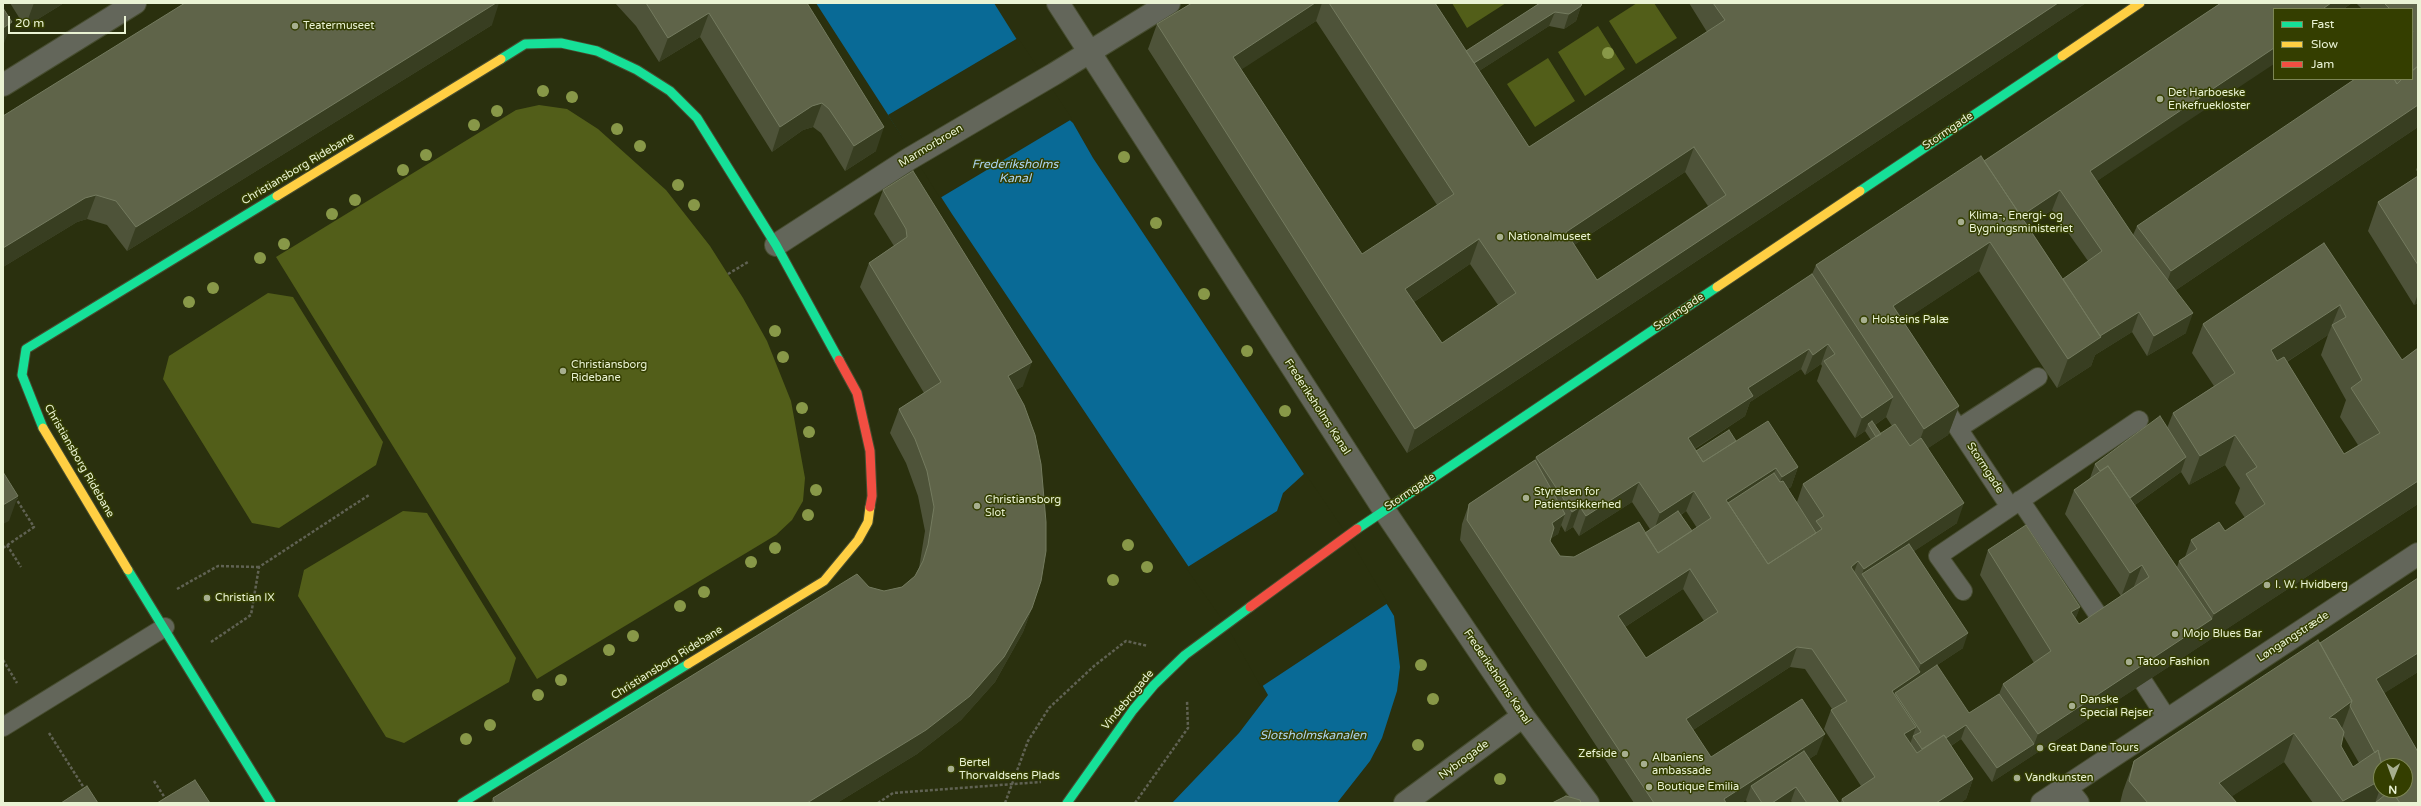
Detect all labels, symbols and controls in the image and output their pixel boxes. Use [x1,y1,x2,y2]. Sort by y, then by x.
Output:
scale bar [10,8,128,34]
legend [2273,8,2413,80]
text: 20 m [15,16,44,30]
text: Fast [2311,17,2334,31]
place label: Teatermuseet [303,19,375,33]
marker: Teatermuseet [290,21,300,31]
text: Slow [2311,37,2338,51]
text: Jam [2311,57,2334,71]
place label: Det Harboeske Enkefruekloster [2168,86,2250,112]
marker: Det Harboeske Enkefruekloster [2155,94,2165,104]
street label: Stormgade [1920,109,1976,153]
street label: Marmorbroen [896,122,966,170]
street label: Christiansborg Ridebane [239,130,357,208]
water label: Frederiksholms Kanal [972,158,1058,186]
place label: Klima-, Energi- og Bygningsministeriet [1969,209,2073,235]
marker: Klima-, Energi- og Bygningsministeriet [1956,217,1966,227]
place label: Nationalmuseet [1508,230,1591,244]
marker: Nationalmuseet [1495,232,1505,242]
street label: Stormgade [1651,290,1707,334]
place label: Holsteins Palæ [1872,313,1949,327]
marker: Holsteins Palæ [1859,315,1869,325]
street label: Frederiksholms Kanal [1281,357,1353,457]
place label: Christiansborg Ridebane [571,358,647,384]
marker: Christiansborg Ridebane [558,366,568,376]
street label: Christiansborg Ridebane [41,402,117,520]
street label: Stormgade [1964,440,2006,496]
street label: Stormgade [1382,470,1438,514]
place label: Styrelsen for Patientsikkerhed [1534,485,1621,511]
place label: Christiansborg Slot [985,493,1061,519]
marker: Styrelsen for Patientsikkerhed [1521,493,1531,503]
marker: Christiansborg Slot [972,501,982,511]
place label: I. W. Hvidberg [2275,578,2348,592]
marker: I. W. Hvidberg [2262,580,2272,590]
place label: Christian IX [215,591,275,605]
marker: Christian IX [202,593,212,603]
street label: Løngangstræde [2254,609,2332,665]
street label: Christiansborg Ridebane [609,623,725,703]
street label: Frederiksholms Kanal [1460,627,1534,727]
place label: Mojo Blues Bar [2183,627,2262,641]
marker: Mojo Blues Bar [2170,629,2180,639]
place label: Tatoo Fashion [2137,655,2209,669]
marker: Tatoo Fashion [2124,657,2134,667]
street label: Vindebrogade [1099,667,1157,733]
place label: Danske Special Rejser [2080,693,2153,719]
marker: Danske Special Rejser [2067,701,2077,711]
water label: Slotsholmskanalen [1260,729,1366,743]
street label: Nybrogade [1436,737,1492,783]
place label: Great Dane Tours [2048,741,2139,755]
marker: Great Dane Tours [2035,743,2045,753]
place label: Zefside [1578,747,1617,761]
marker: Zefside [1620,749,1630,759]
place label: Albaniens ambassade [1652,751,1711,777]
place label: Bertel Thorvaldsens Plads [959,756,1060,782]
north arrow [2373,758,2413,798]
marker: Albaniens ambassade [1639,759,1649,769]
marker: Bertel Thorvaldsens Plads [946,764,956,774]
place label: Vandkunsten [2025,771,2094,785]
marker: Vandkunsten [2012,773,2022,783]
place label: Boutique Emilia [1657,780,1739,794]
marker: Boutique Emilia [1644,782,1654,792]
text: N [2388,783,2397,796]

